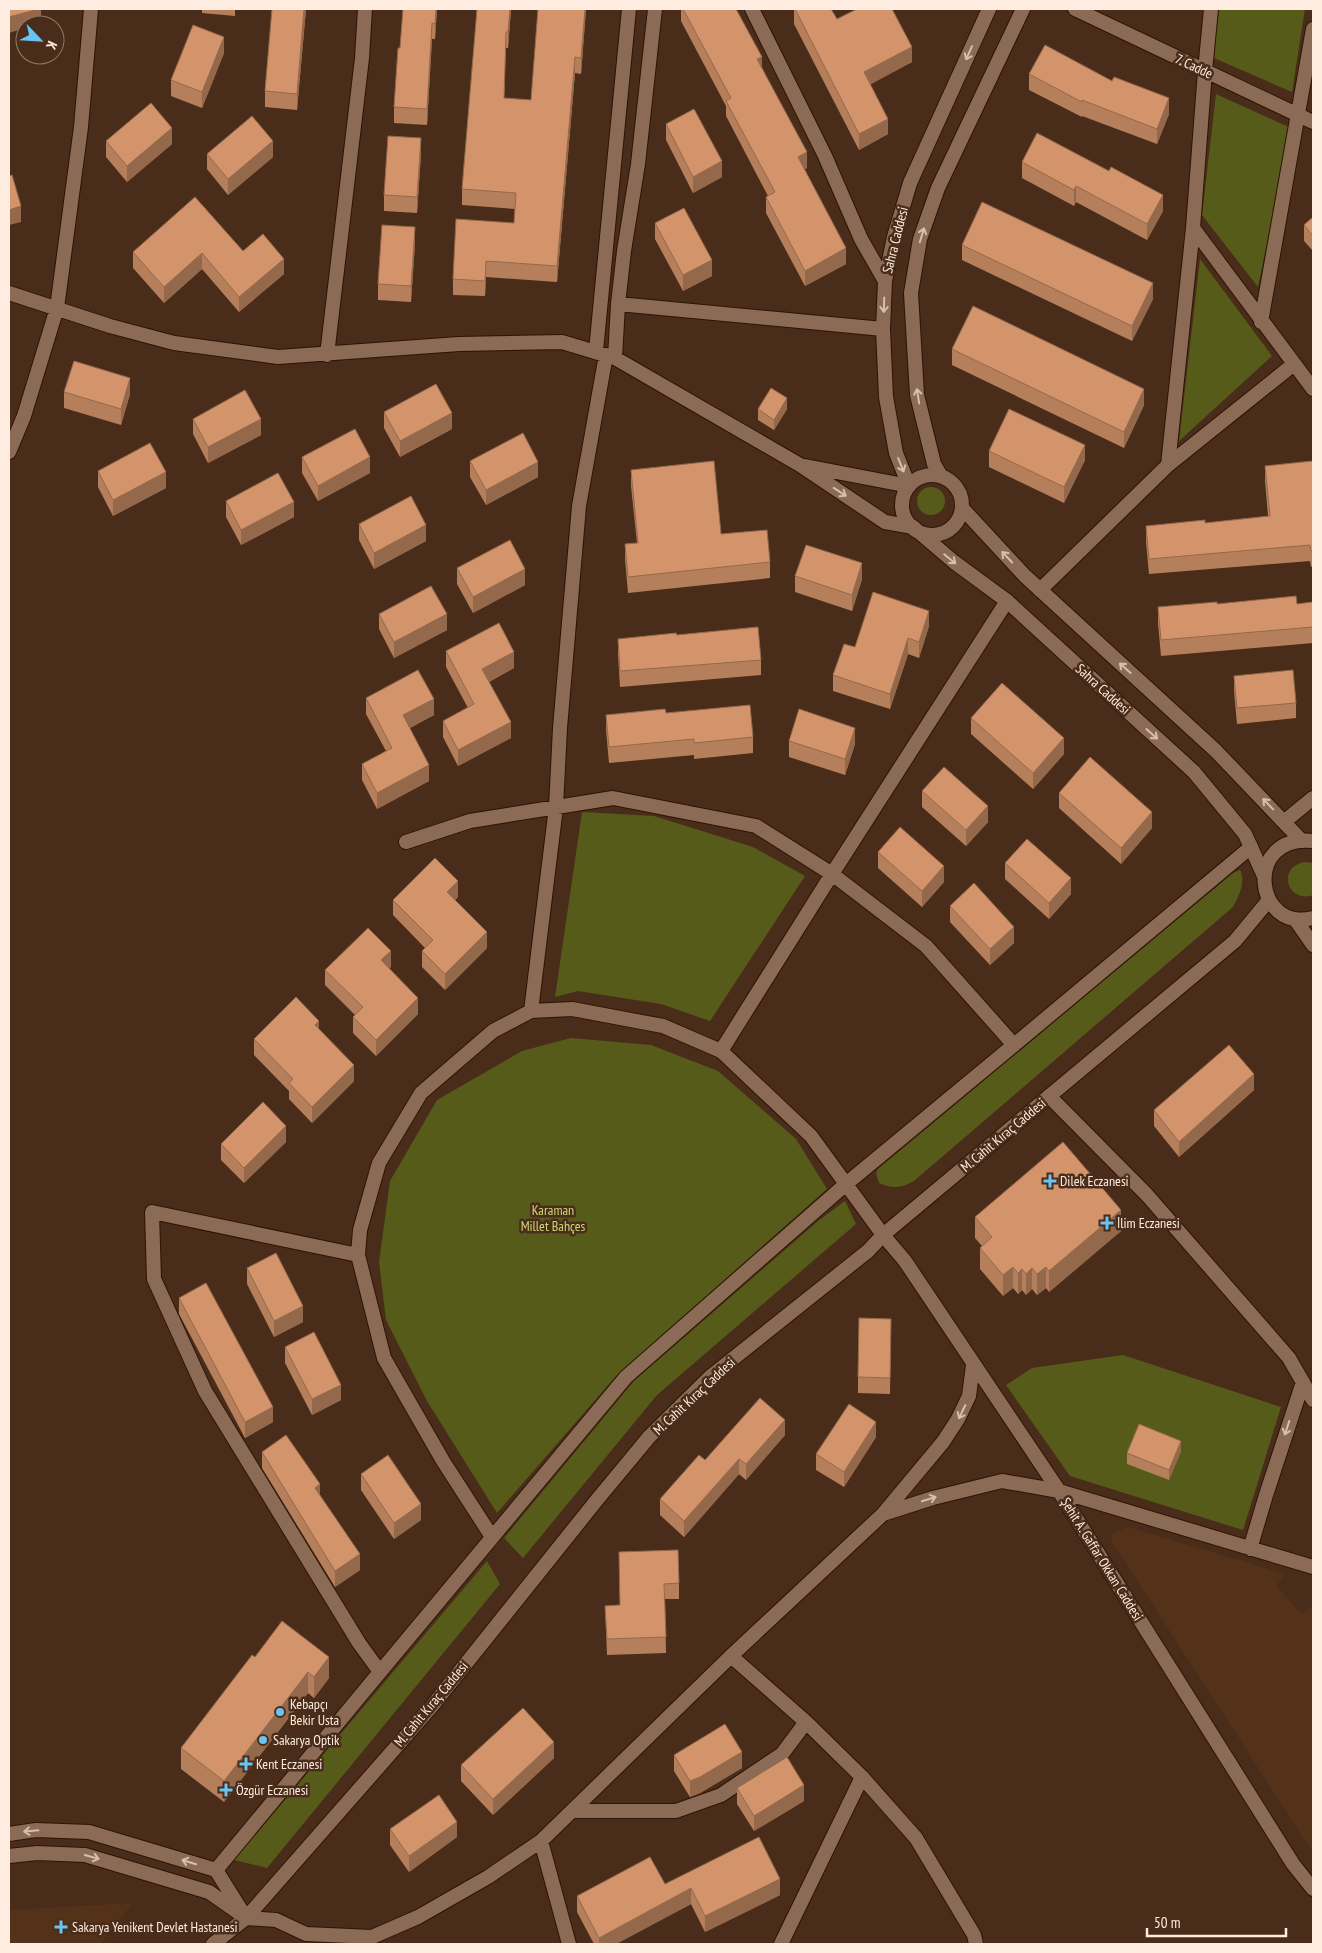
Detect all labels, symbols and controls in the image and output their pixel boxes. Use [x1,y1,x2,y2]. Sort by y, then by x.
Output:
north arrow [15,15,65,65]
text: K [42,38,61,53]
one-way arrow [964,45,973,60]
street label: 7. Cadde [1172,50,1216,83]
street label: Sahra Caddesi [878,205,912,275]
one-way arrow [917,227,927,243]
one-way arrow [879,296,888,312]
one-way arrow [913,388,923,404]
one-way arrow [897,458,906,473]
one-way arrow [833,487,847,497]
one-way arrow [1001,550,1013,563]
one-way arrow [943,553,956,564]
street label: Sahra Caddesi [1072,660,1134,718]
one-way arrow [1119,662,1132,674]
one-way arrow [1146,728,1158,740]
one-way arrow [1262,798,1274,810]
street label: M. Cahit Kıraç Caddesi [957,1094,1049,1176]
place label: Dilek Eczanesi [1060,1172,1129,1190]
marker: Dilek Eczanesi [1044,1175,1056,1187]
park label: Karaman Millet Bahçes [521,1201,586,1235]
place label: İlim Eczanesi [1117,1214,1180,1232]
marker: İlim Eczanesi [1101,1217,1113,1229]
street label: M. Cahit Kıraç Caddesi [649,1353,739,1439]
one-way arrow [957,1404,966,1419]
one-way arrow [1282,1420,1292,1436]
one-way arrow [921,1494,936,1503]
street label: Şehit A. Gaffar Okkan Caddesi [1057,1494,1147,1624]
street label: M. Cahit Kıraç Caddesi [390,1658,472,1750]
place label: Kebapçı Bekir Usta [290,1695,339,1729]
marker: Kebapçı Bekir Usta [274,1706,286,1718]
place label: Sakarya Optik [273,1731,340,1749]
marker: Sakarya Optik [257,1734,269,1746]
place label: Kent Eczanesi [256,1755,322,1773]
marker: Kent Eczanesi [240,1758,252,1770]
place label: Özgür Eczanesi [236,1781,308,1799]
marker: Özgür Eczanesi [220,1784,232,1796]
one-way arrow [24,1826,40,1836]
one-way arrow [84,1852,100,1862]
one-way arrow [182,1857,198,1867]
scale bar [1147,1906,1286,1938]
text: 50 m [1154,1913,1180,1932]
place label: Sakarya Yenikent Devlet Hastanesi [72,1918,238,1936]
marker: Sakarya Yenikent Devlet Hastanesi [54,1920,68,1934]

